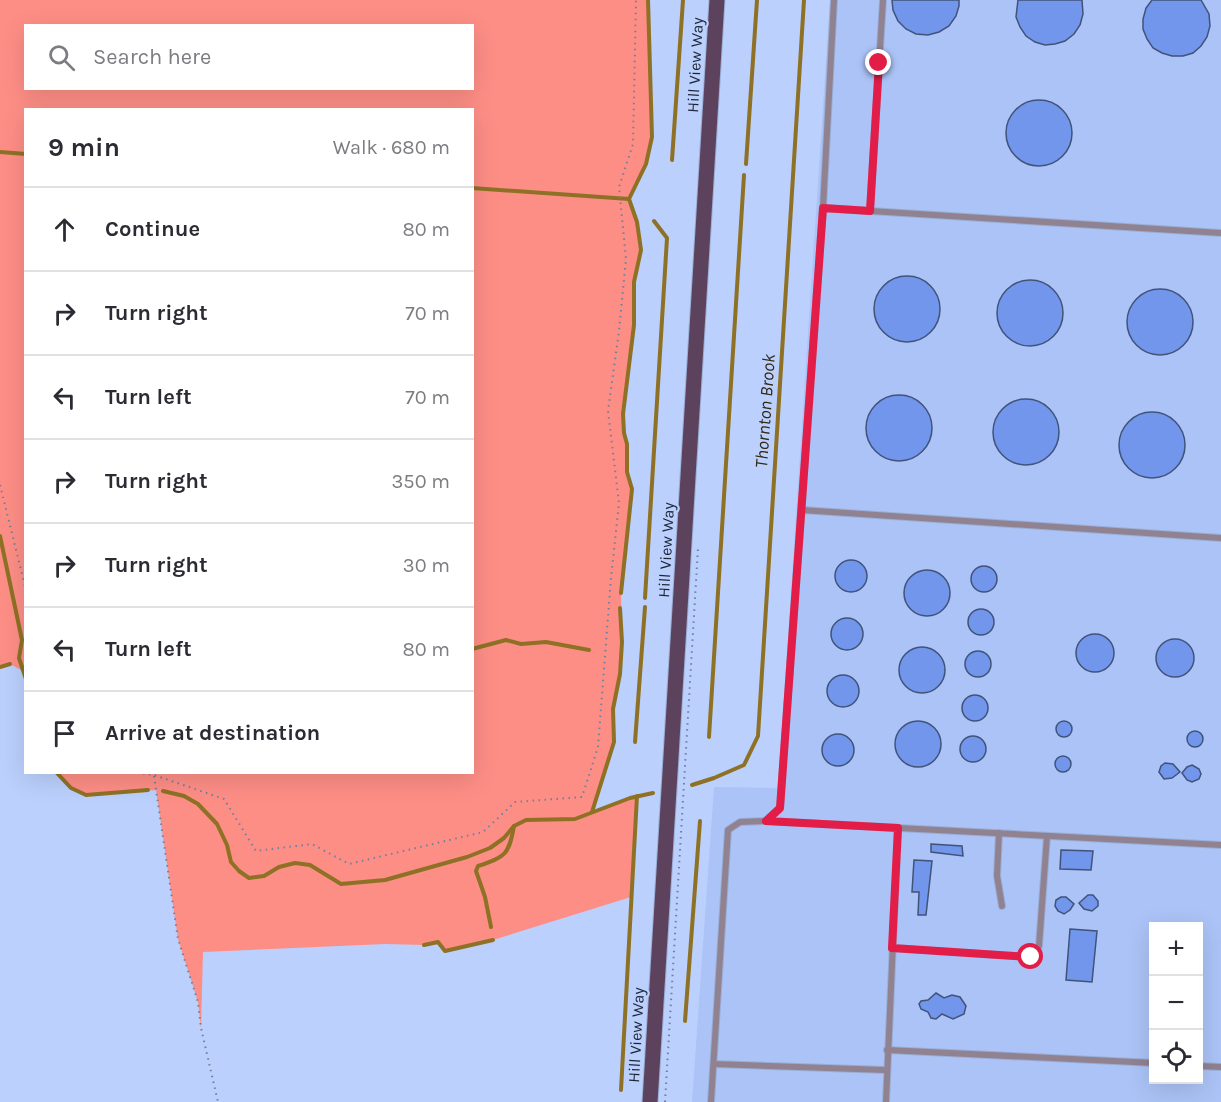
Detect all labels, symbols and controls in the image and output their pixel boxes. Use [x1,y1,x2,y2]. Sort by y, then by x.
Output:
street label: Hill View Way [683,16,707,113]
search box [24,24,474,90]
icon: search [45,41,78,74]
text: Search here [93,44,211,70]
route end [865,49,891,75]
text: 9 min [48,132,120,163]
text: Walk · 680 m [333,136,450,159]
icon: ahead [48,213,81,246]
text: Continue [105,216,200,242]
text: 80 m [402,218,450,241]
icon: right [48,297,81,330]
text: Turn right [105,300,208,326]
text: 70 m [405,302,450,325]
water label: Thornton Brook [750,352,780,469]
icon: left [48,381,81,414]
text: Turn left [105,384,192,410]
text: 70 m [405,386,450,409]
icon: right [48,465,81,498]
text: Turn right [105,468,208,494]
text: 350 m [392,470,450,493]
street label: Hill View Way [654,501,678,598]
icon: right [48,549,81,582]
text: Turn right [105,552,208,578]
text: 30 m [403,554,450,577]
icon: left [48,633,81,666]
text: Turn left [105,636,192,662]
text: 80 m [402,638,450,661]
icon: arrive [48,717,81,750]
text: Arrive at destination [105,720,320,746]
map controls [1149,922,1203,1084]
button: + [1149,922,1203,976]
route start [1017,943,1043,969]
button: − [1149,976,1203,1030]
street label: Hill View Way [624,986,648,1083]
button: locate [1149,1030,1203,1084]

